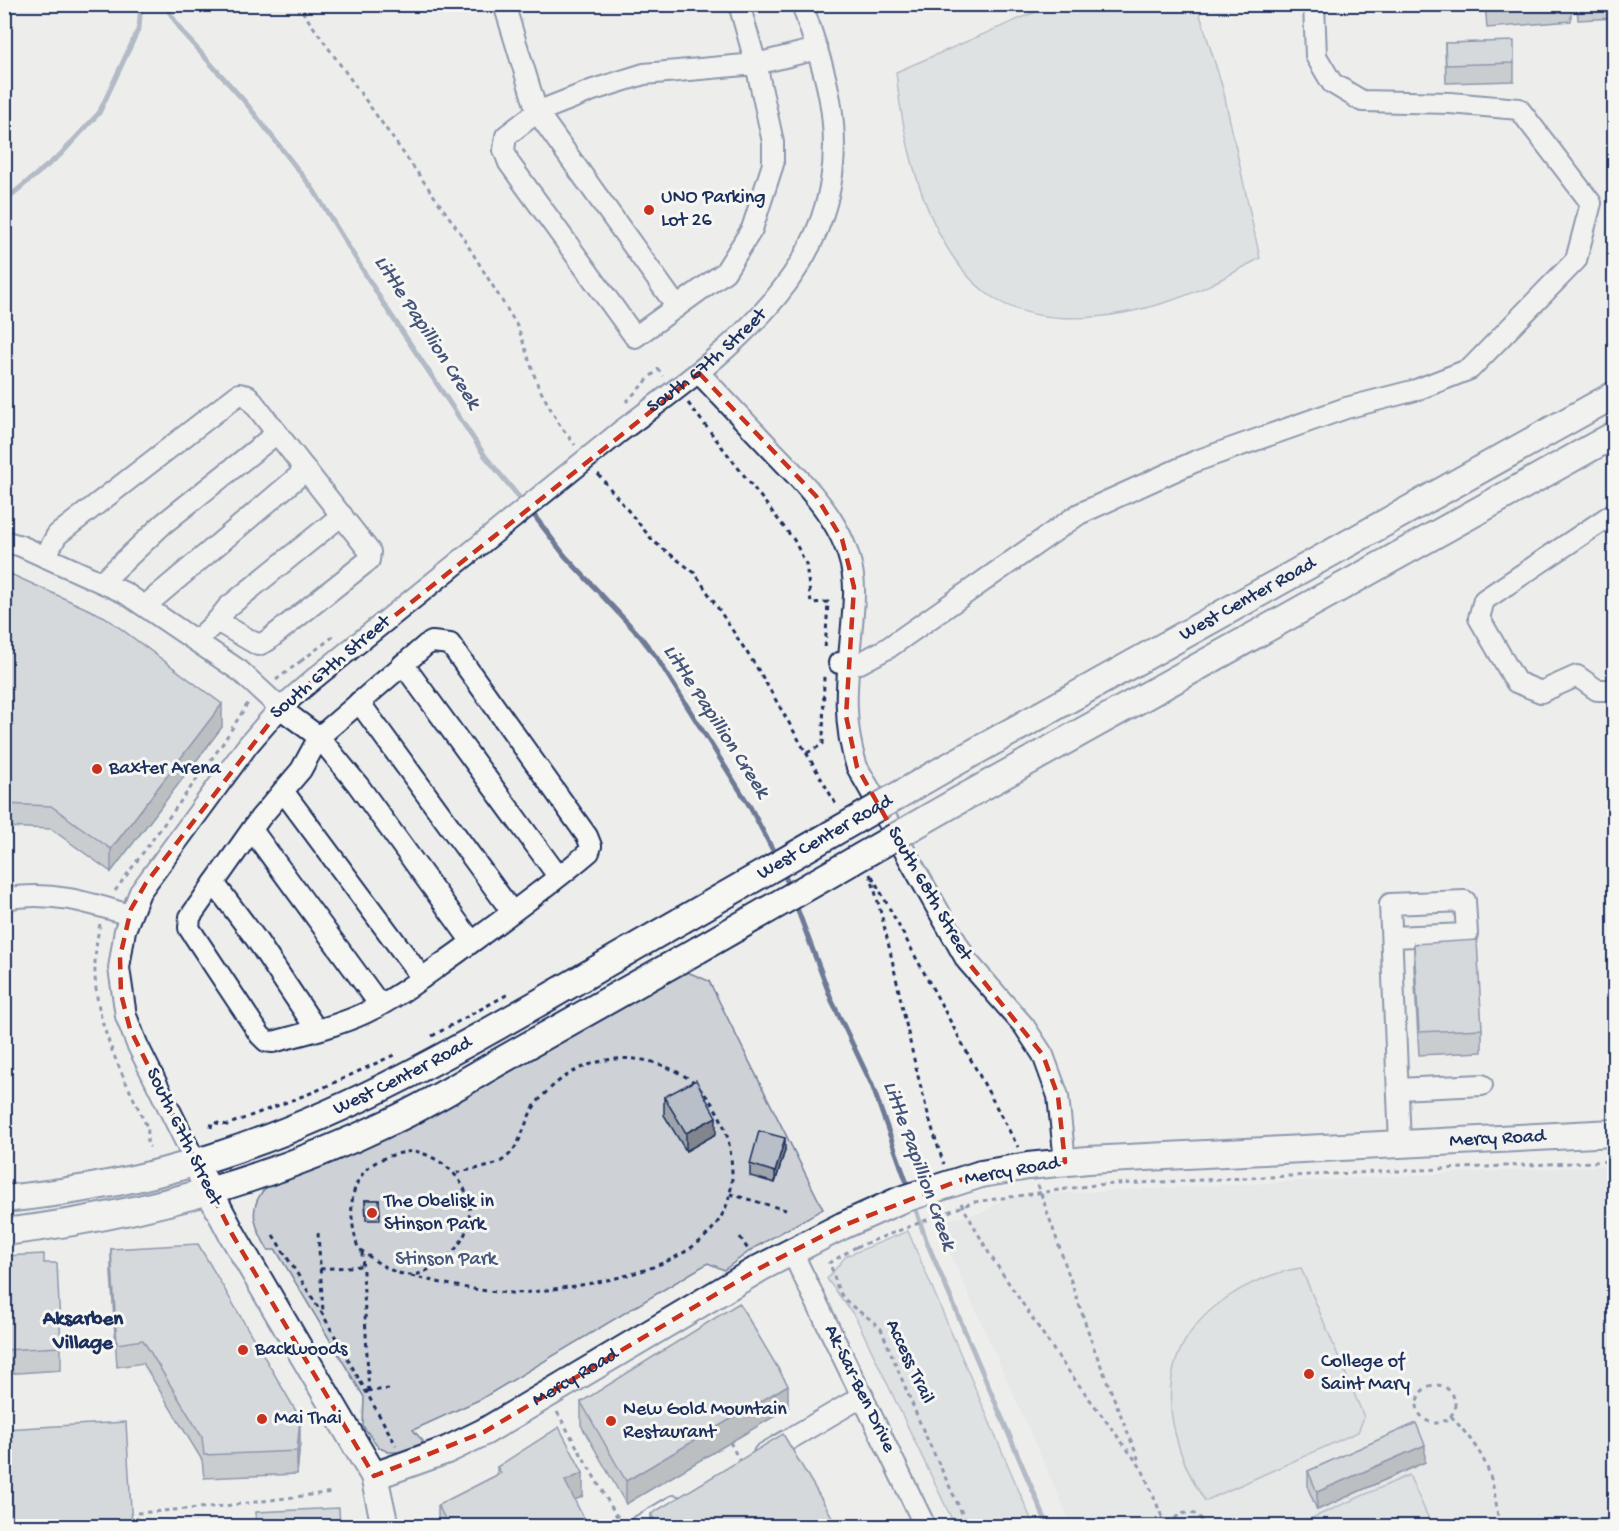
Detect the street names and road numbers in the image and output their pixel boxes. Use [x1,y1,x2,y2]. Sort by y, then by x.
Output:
street label: South 67th Street [643,303,773,419]
street label: West Center Road [1176,551,1322,647]
street label: South 67th Street [266,610,397,725]
street label: West Center Road [753,788,899,886]
street label: South 68th Street [881,823,978,967]
street label: West Center Road [330,1030,478,1121]
street label: South 67th Street [140,1064,227,1211]
street label: Mercy Road [1449,1125,1548,1153]
street label: Mercy Road [963,1152,1064,1192]
street label: Access Trail [880,1316,938,1408]
street label: Ak-Sar-Ben Drive [818,1321,900,1457]
street label: Mercy Road [528,1342,625,1412]

